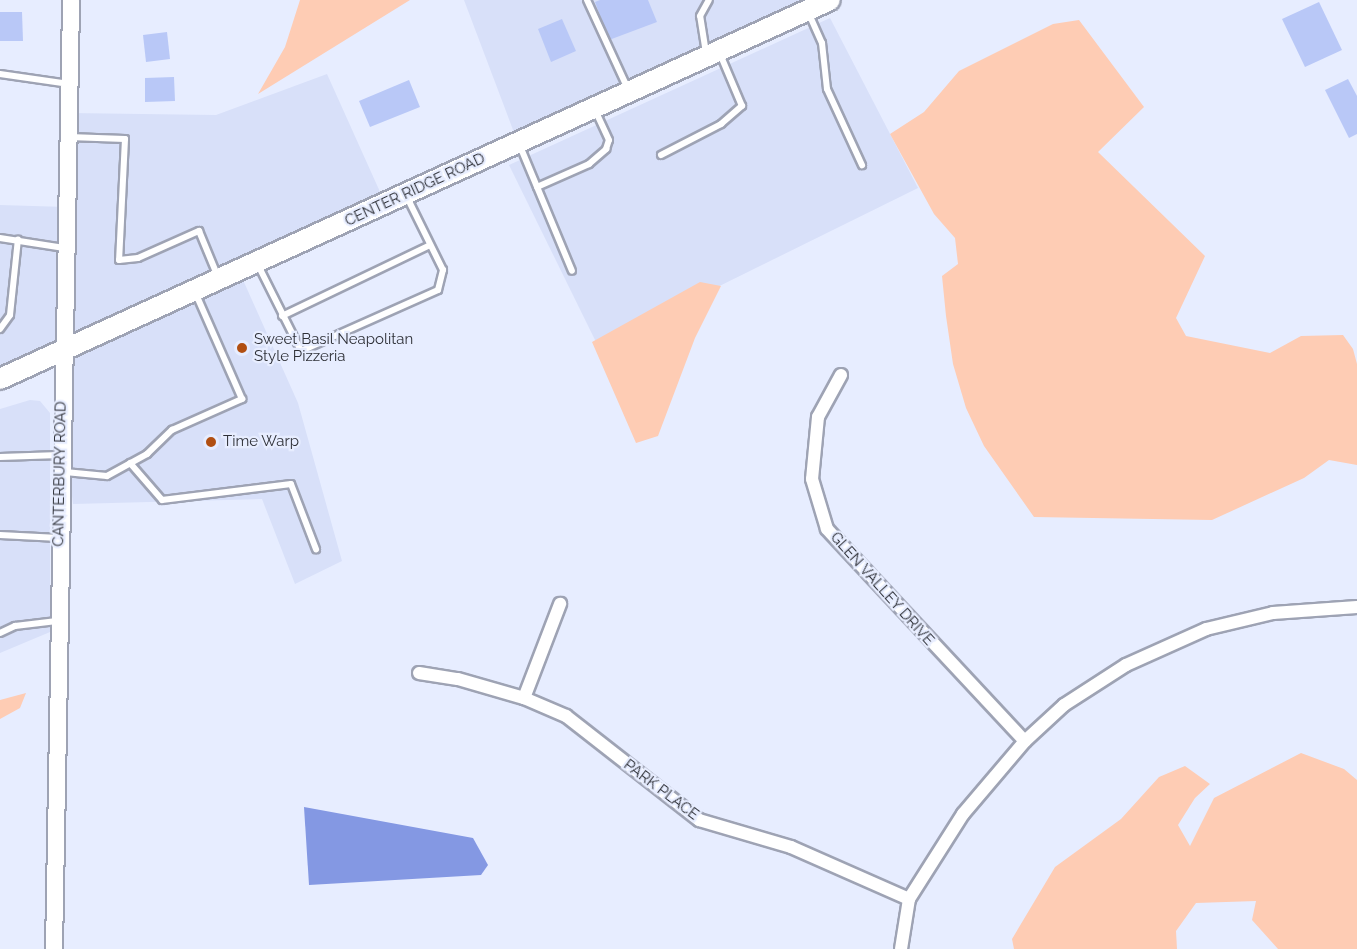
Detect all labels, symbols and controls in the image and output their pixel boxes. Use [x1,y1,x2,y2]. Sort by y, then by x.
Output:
street label: CENTER RIDGE ROAD [342,150,488,230]
place label: Sweet Basil Neapolitan Style Pizzeria [254,330,414,365]
marker: Sweet Basil Neapolitan Style Pizzeria [235,341,249,355]
street label: CANTERBURY ROAD [50,401,70,547]
place label: Time Warp [223,433,299,451]
marker: Time Warp [204,435,218,449]
street label: GLEN VALLEY DRIVE [826,528,938,650]
street label: PARK PLACE [620,756,702,824]

